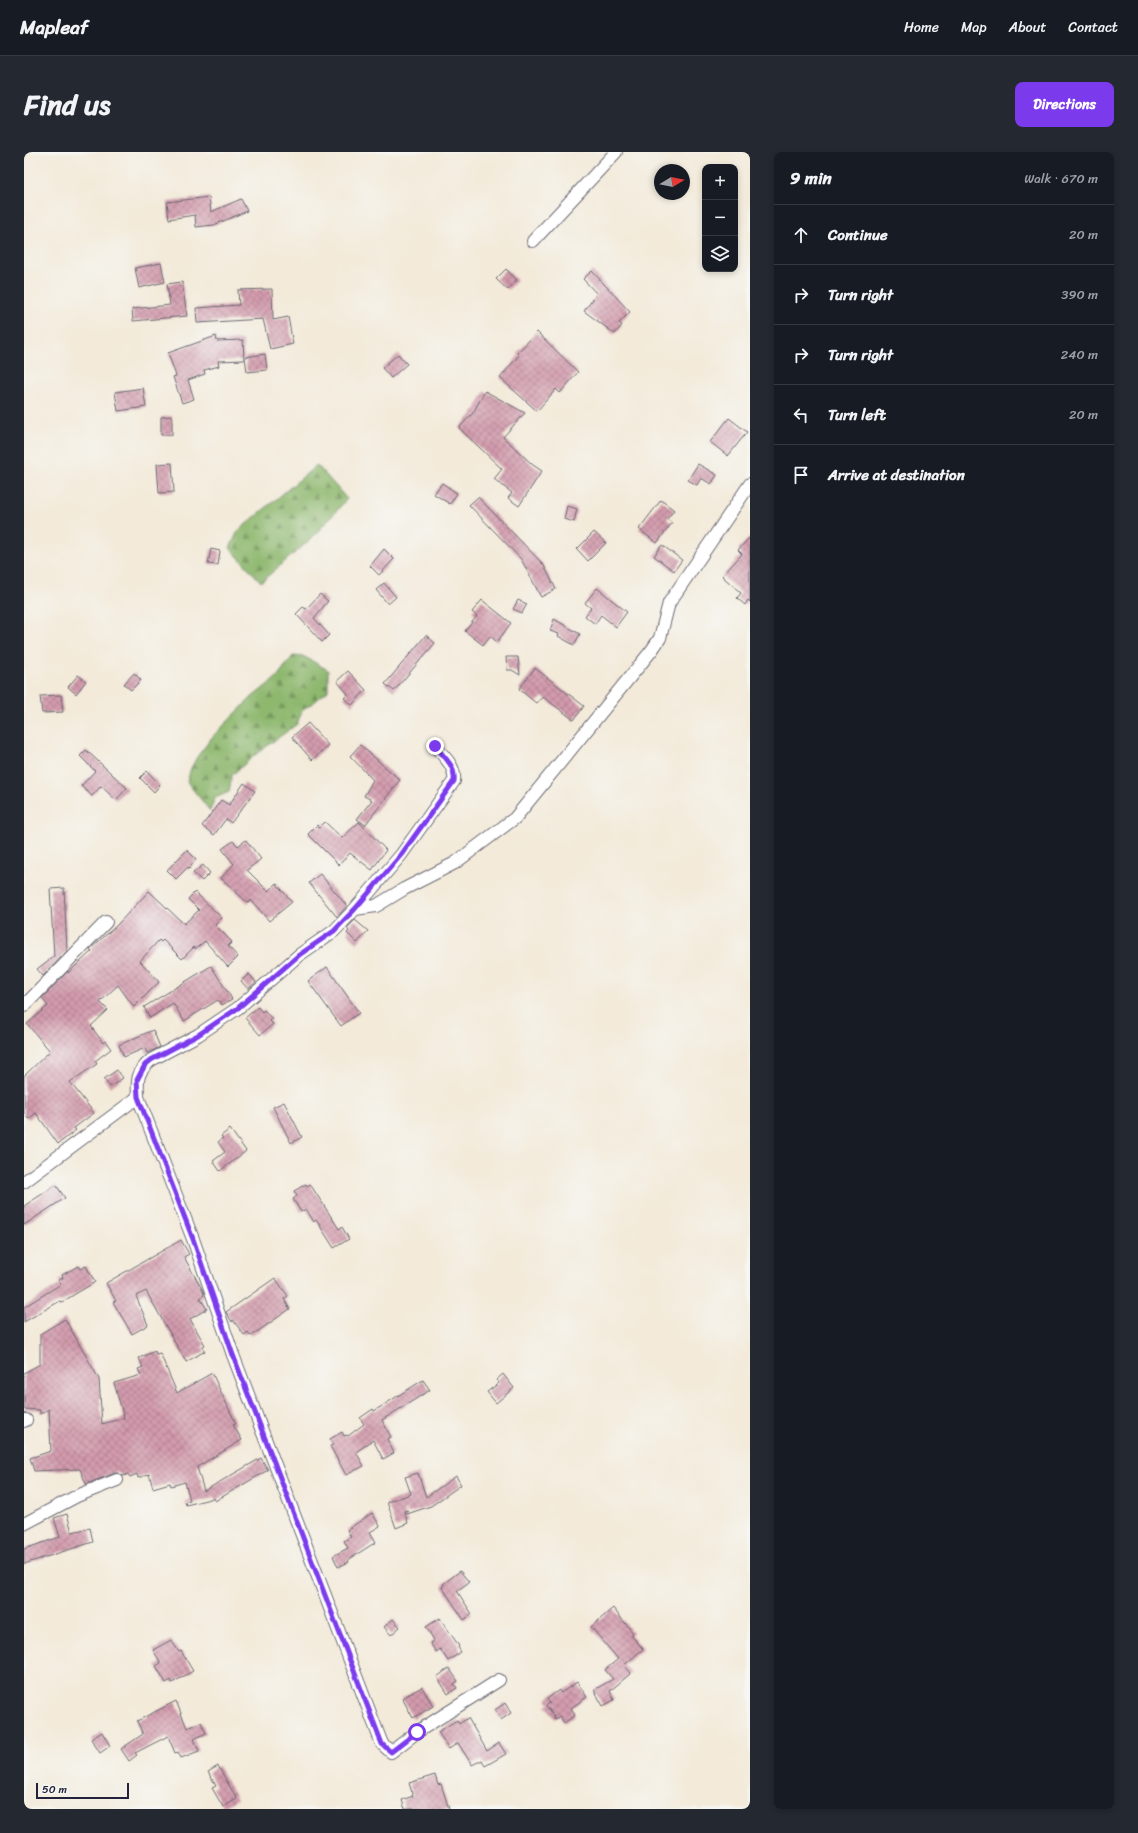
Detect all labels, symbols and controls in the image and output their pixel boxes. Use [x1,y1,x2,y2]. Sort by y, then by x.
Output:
text: Mapleaf [20,11,88,44]
text: Home [904,15,939,40]
text: Map [961,15,987,40]
text: About [1009,15,1046,40]
text: Contact [1068,15,1118,40]
text: Find us [24,80,111,129]
button: Directions [1015,82,1114,127]
text: 9 min [790,163,832,193]
north arrow [654,164,690,200]
map controls [702,164,738,272]
button: + [702,164,738,200]
text: Walk · 670 m [1024,167,1098,190]
button: − [702,200,738,236]
text: Continue [828,222,888,248]
text: 20 m [1069,223,1098,246]
icon: ahead [790,224,812,246]
button: layers [702,236,738,272]
text: Turn right [828,282,893,308]
text: 390 m [1061,283,1098,306]
icon: right [790,284,812,306]
text: Turn right [828,342,893,368]
text: 240 m [1061,343,1098,366]
icon: right [790,344,812,366]
text: Turn left [828,402,886,428]
text: 20 m [1069,403,1098,426]
icon: left [790,404,812,426]
text: Arrive at destination [828,462,965,488]
icon: arrive [790,464,812,486]
route end [426,737,444,755]
route start [408,1723,426,1741]
text: 50 m [42,1780,67,1799]
scale bar [36,1781,129,1800]

